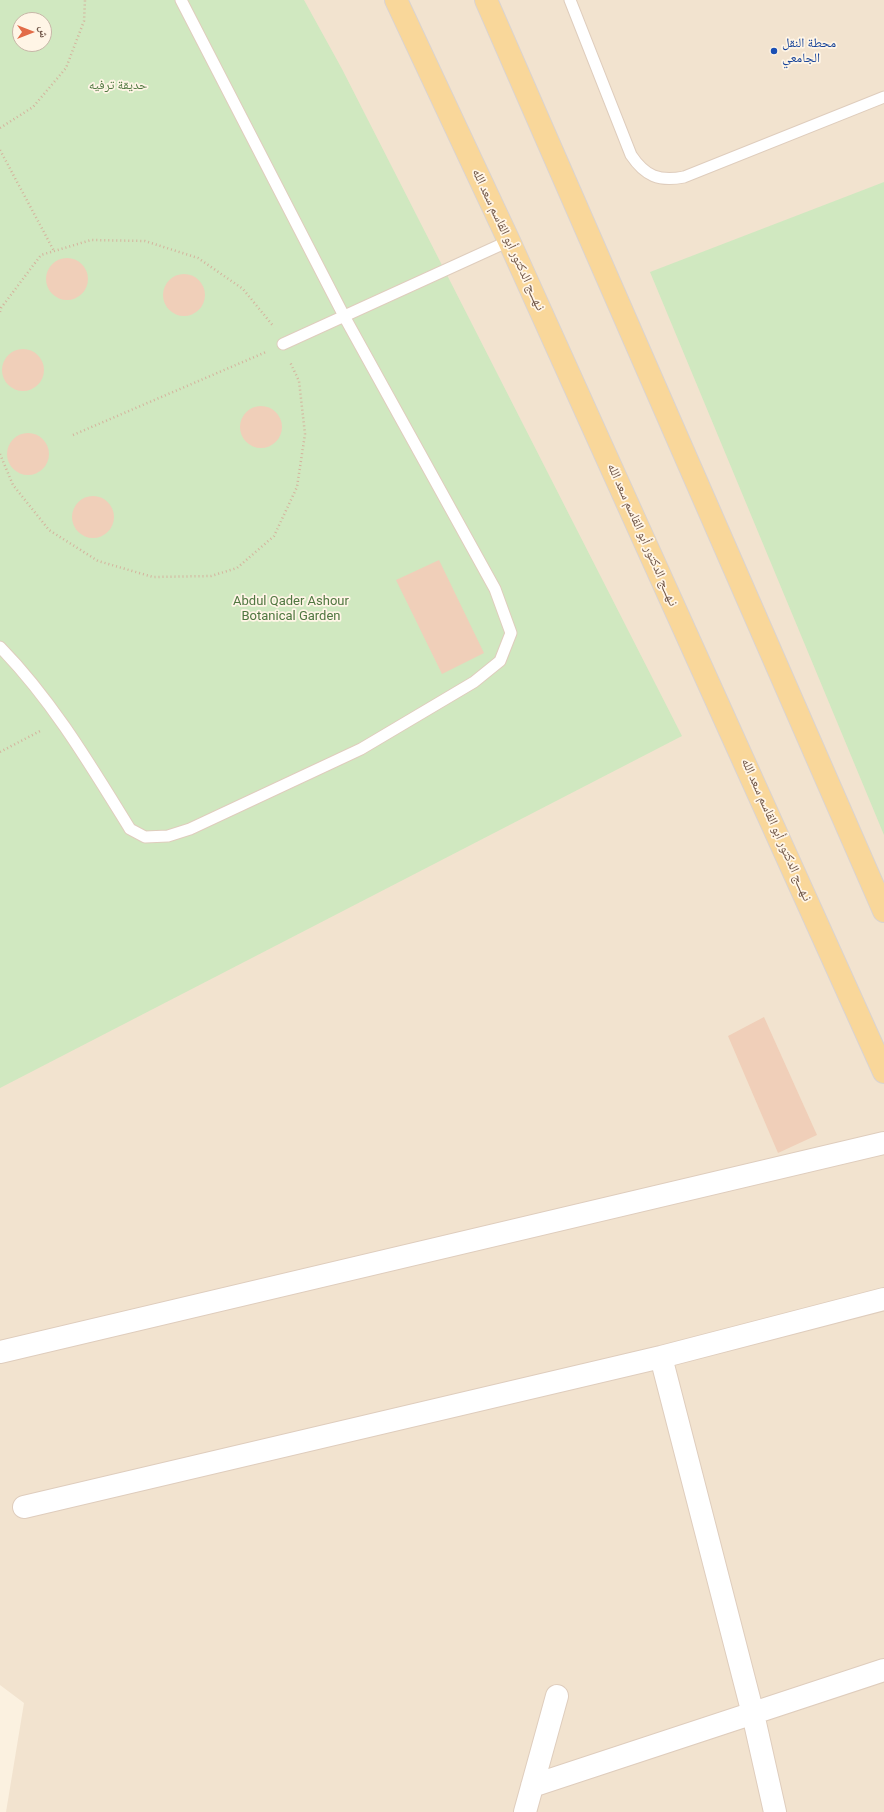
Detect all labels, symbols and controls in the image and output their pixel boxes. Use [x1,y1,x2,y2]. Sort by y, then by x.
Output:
north arrow [12,12,52,52]
text: ش [37,26,50,38]
place label: محطة النقل الجامعي [782,36,836,67]
marker: محطة النقل الجامعي [769,46,779,56]
park label: حديقة ترفيه [89,78,147,94]
street label: نـهـــج الدكتور أبو القاسم سعد الله [468,167,548,313]
street label: نـهـــج الدكتور أبو القاسم سعد الله [603,461,681,609]
park label: Abdul Qader Ashour Botanical Garden [233,594,349,625]
street label: نـهـــج الدكتور أبو القاسم سعد الله [737,756,815,904]

